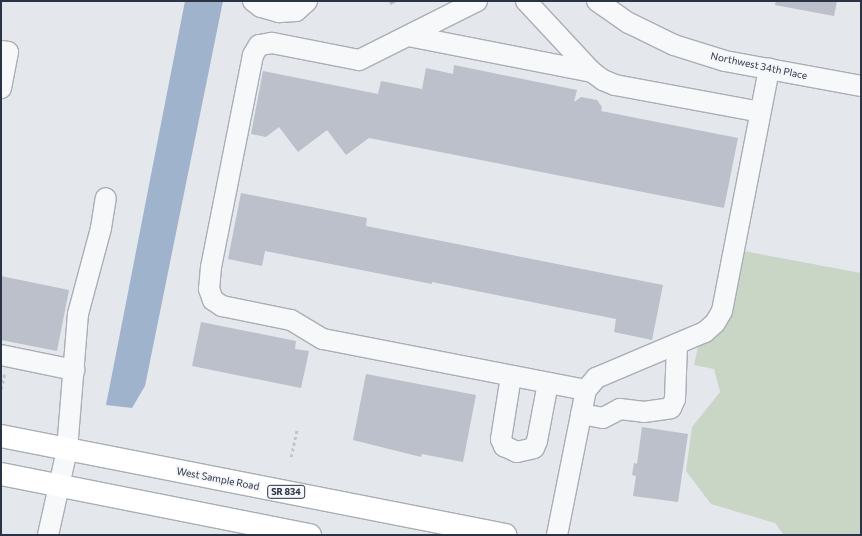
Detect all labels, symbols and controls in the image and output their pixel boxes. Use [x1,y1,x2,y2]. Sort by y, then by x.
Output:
street label: Northwest 34th Place [710,50,808,82]
street label: West Sample Road [176,465,260,493]
road number: SR 834 [267,485,305,499]

